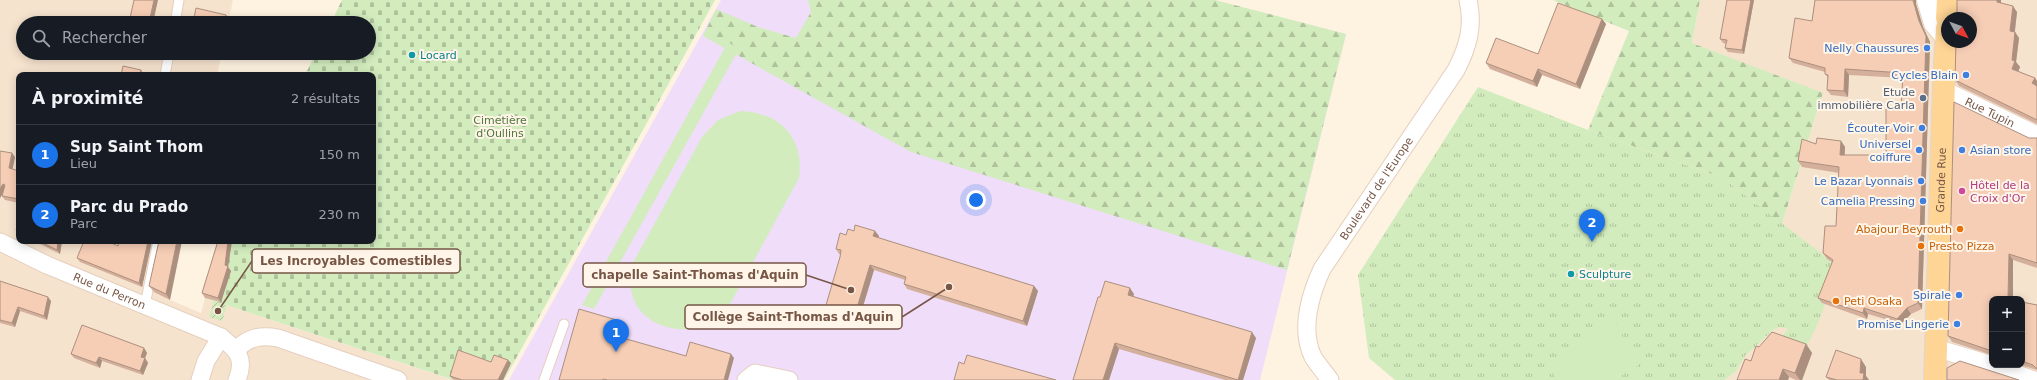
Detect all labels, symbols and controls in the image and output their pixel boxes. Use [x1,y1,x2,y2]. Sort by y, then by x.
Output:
north arrow [1941,12,1977,48]
search box [16,16,376,60]
icon: search [30,27,52,49]
text: Rechercher [62,29,147,47]
place label: Nelly Chaussures [1824,42,1919,55]
marker: Nelly Chaussures [1922,43,1932,53]
place label: Locard [420,49,457,62]
marker: Locard [407,50,417,60]
place label: Cycles Blain [1891,69,1958,82]
marker: Cycles Blain [1961,70,1971,80]
place label: Etude immobilière Carla [1818,86,1915,112]
text: À proximité [32,88,143,108]
text: 2 résultats [291,91,360,106]
marker: Etude immobilière Carla [1918,93,1928,103]
street label: Rue Tupin [1963,95,2017,130]
park label: Cimetière d'Oullins [473,114,527,140]
place label: Écouter Voir [1847,122,1914,135]
marker: Écouter Voir [1917,123,1927,133]
street label: Boulevard de l'Europe [1337,135,1416,243]
text: Sup Saint Thom [70,138,203,156]
place label: Universel coiffure [1860,138,1911,164]
place label: Asian store [1970,144,2032,157]
marker: Universel coiffure [1914,145,1924,155]
marker: Asian store [1957,145,1967,155]
text: 1 [40,147,50,162]
text: 150 m [318,147,360,162]
street label: Grande Rue [1934,147,1949,213]
text: Lieu [70,156,97,171]
place label: Le Bazar Lyonnais [1814,175,1913,188]
marker: Le Bazar Lyonnais [1916,176,1926,186]
place label: Hôtel de la Croix d'Or [1970,179,2030,205]
marker: Hôtel de la Croix d'Or [1957,186,1967,196]
your location [966,190,986,210]
place label: Camelia Pressing [1821,195,1915,208]
marker: Camelia Pressing [1918,196,1928,206]
text: Parc du Prado [70,198,188,216]
text: 2 [40,207,50,222]
text: 230 m [318,207,360,222]
pin: 2 [1579,209,1605,242]
text: Parc [70,216,97,231]
place label: Abajour Beyrouth [1856,223,1952,236]
marker: Abajour Beyrouth [1955,224,1965,234]
place label: Presto Pizza [1929,240,1995,253]
marker: Presto Pizza [1916,241,1926,251]
callout: Les Incroyables Comestibles [252,249,460,273]
text: Les Incroyables Comestibles [260,254,452,268]
callout: chapelle Saint-Thomas d'Aquin [583,263,806,287]
text: chapelle Saint-Thomas d'Aquin [591,268,799,282]
place label: Sculpture [1579,268,1632,281]
marker: Sculpture [1566,269,1576,279]
street label: Rue du Perron [71,271,148,312]
place label: Spirale [1913,289,1951,302]
marker: Spirale [1954,290,1964,300]
place label: Peti Osaka [1844,295,1902,308]
marker: Peti Osaka [1831,296,1841,306]
map controls [1989,296,2025,368]
button: + [1989,296,2025,332]
callout: Collège Saint-Thomas d'Aquin [685,305,902,329]
text: Collège Saint-Thomas d'Aquin [693,310,893,324]
place label: Promise Lingerie [1858,318,1949,331]
pin: 1 [603,319,629,352]
marker: Promise Lingerie [1952,319,1962,329]
button: − [1989,332,2025,368]

